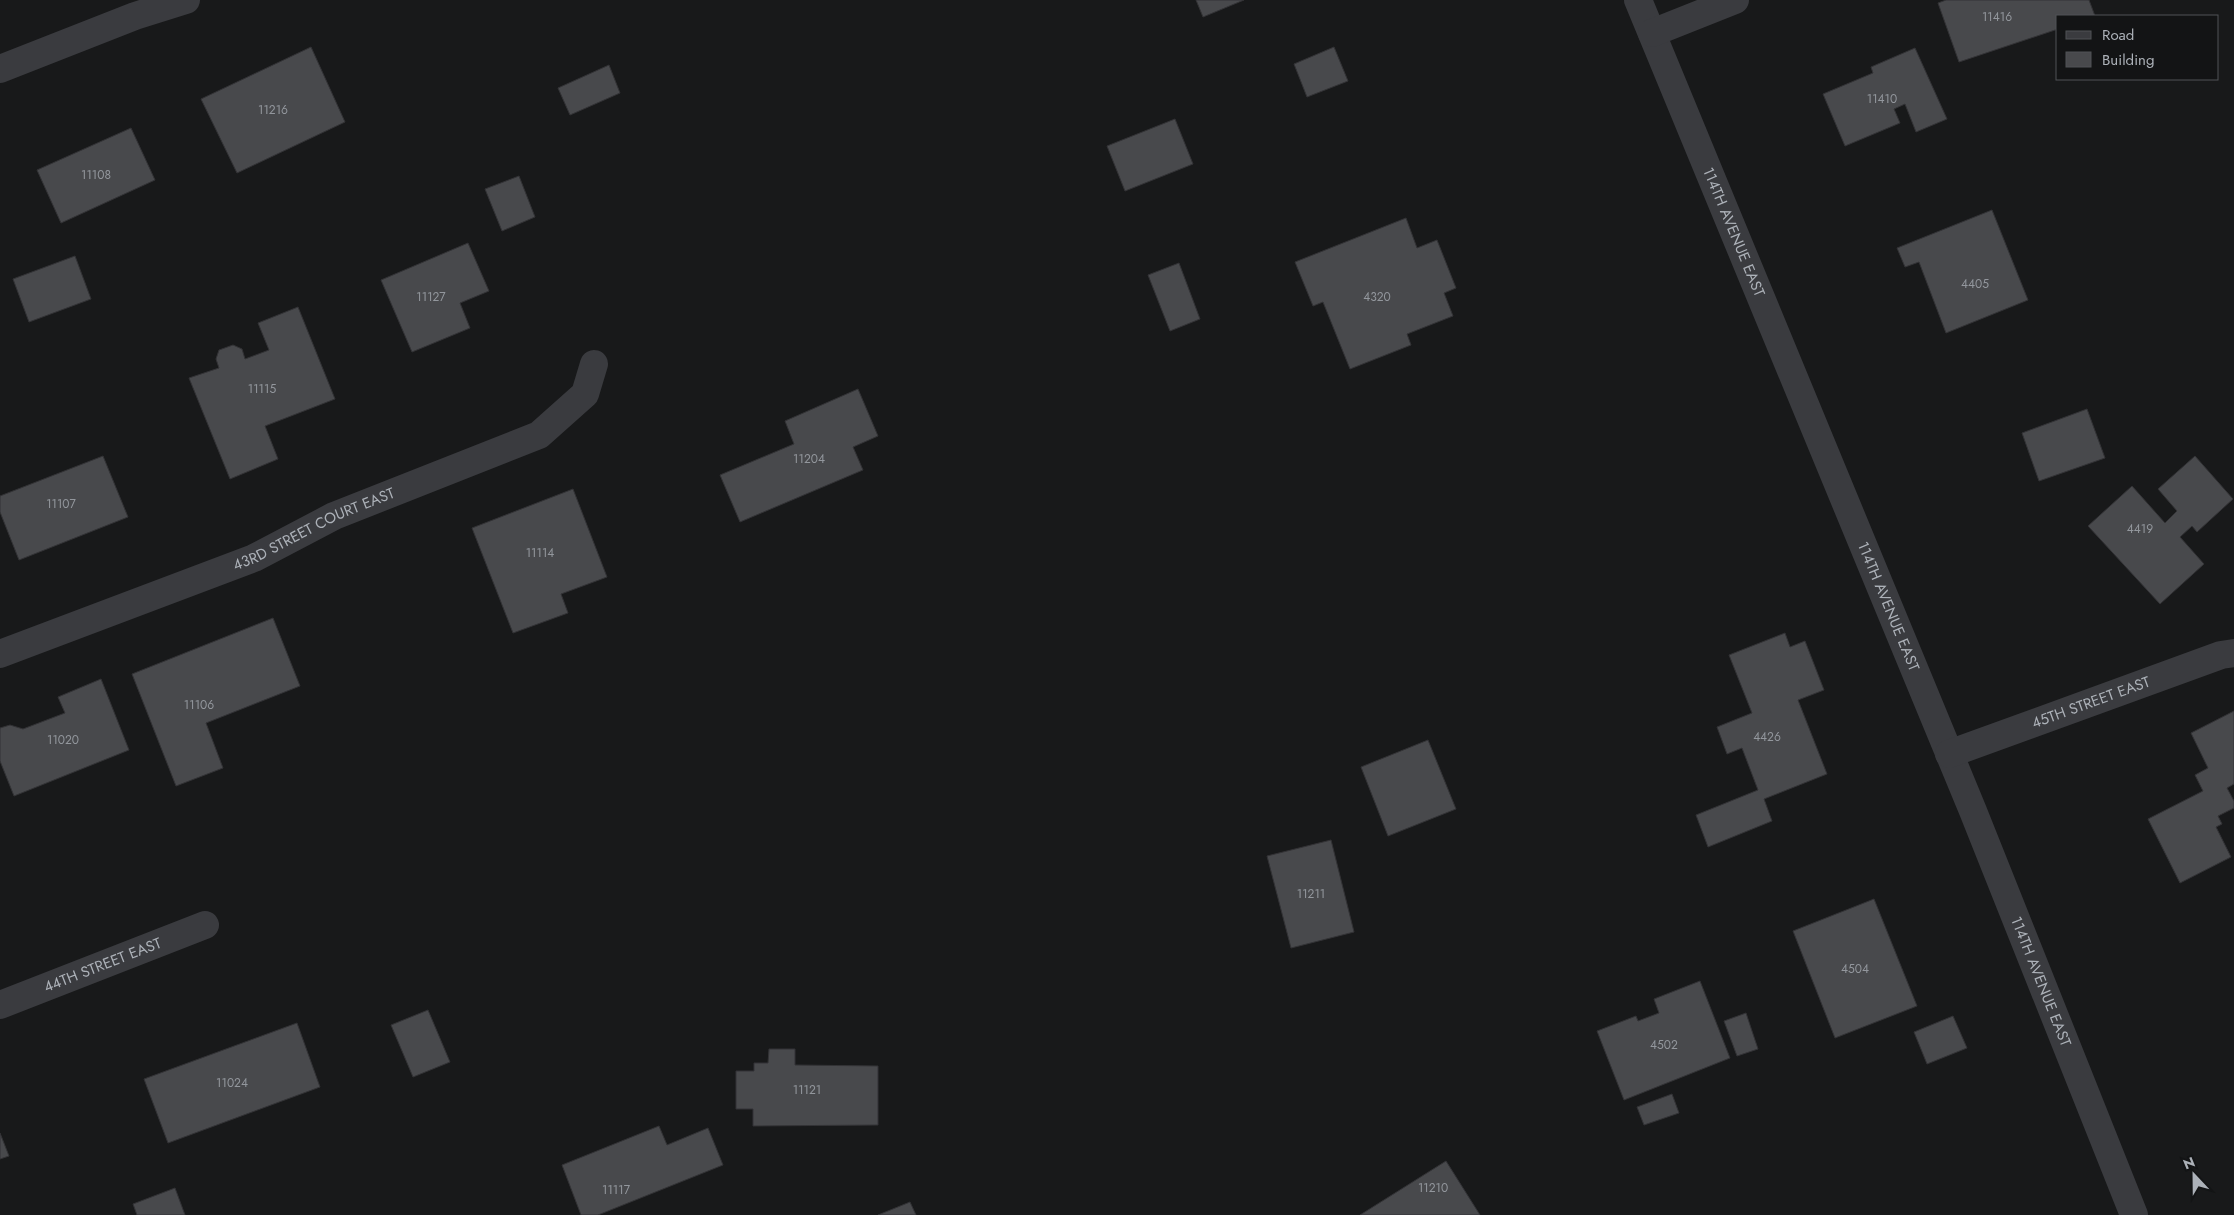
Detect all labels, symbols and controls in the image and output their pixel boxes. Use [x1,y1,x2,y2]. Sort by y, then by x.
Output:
house number: 11416 [1982,8,2012,26]
legend [2056,15,2219,80]
text: Road [2102,24,2134,46]
text: Building [2102,49,2154,71]
house number: 11410 [1867,90,1897,108]
house number: 11216 [258,101,288,119]
street label: 114TH AVENUE EAST [1697,164,1770,300]
house number: 11108 [81,166,111,184]
house number: 4405 [1961,275,1989,293]
house number: 11127 [416,288,446,306]
house number: 4320 [1363,288,1391,306]
house number: 11115 [248,380,276,398]
house number: 11204 [793,450,825,468]
street label: 43RD STREET COURT EAST [230,482,398,576]
house number: 11107 [46,495,77,513]
house number: 4419 [2127,520,2153,538]
street label: 114TH AVENUE EAST [1852,538,1925,674]
house number: 11114 [526,544,554,562]
street label: 45TH STREET EAST [2029,671,2153,734]
house number: 11106 [184,696,214,714]
house number: 4426 [1753,728,1781,746]
house number: 11020 [47,731,79,749]
house number: 11211 [1297,885,1325,903]
street label: 114TH AVENUE EAST [2005,913,2077,1050]
street label: 44TH STREET EAST [40,932,165,998]
house number: 4504 [1841,960,1869,978]
house number: 4502 [1650,1036,1678,1054]
house number: 11024 [216,1074,248,1092]
house number: 11121 [793,1081,821,1099]
north arrow [2169,1150,2219,1200]
text: N [2180,1152,2198,1174]
house number: 11210 [1418,1179,1448,1197]
house number: 11117 [602,1181,631,1199]

